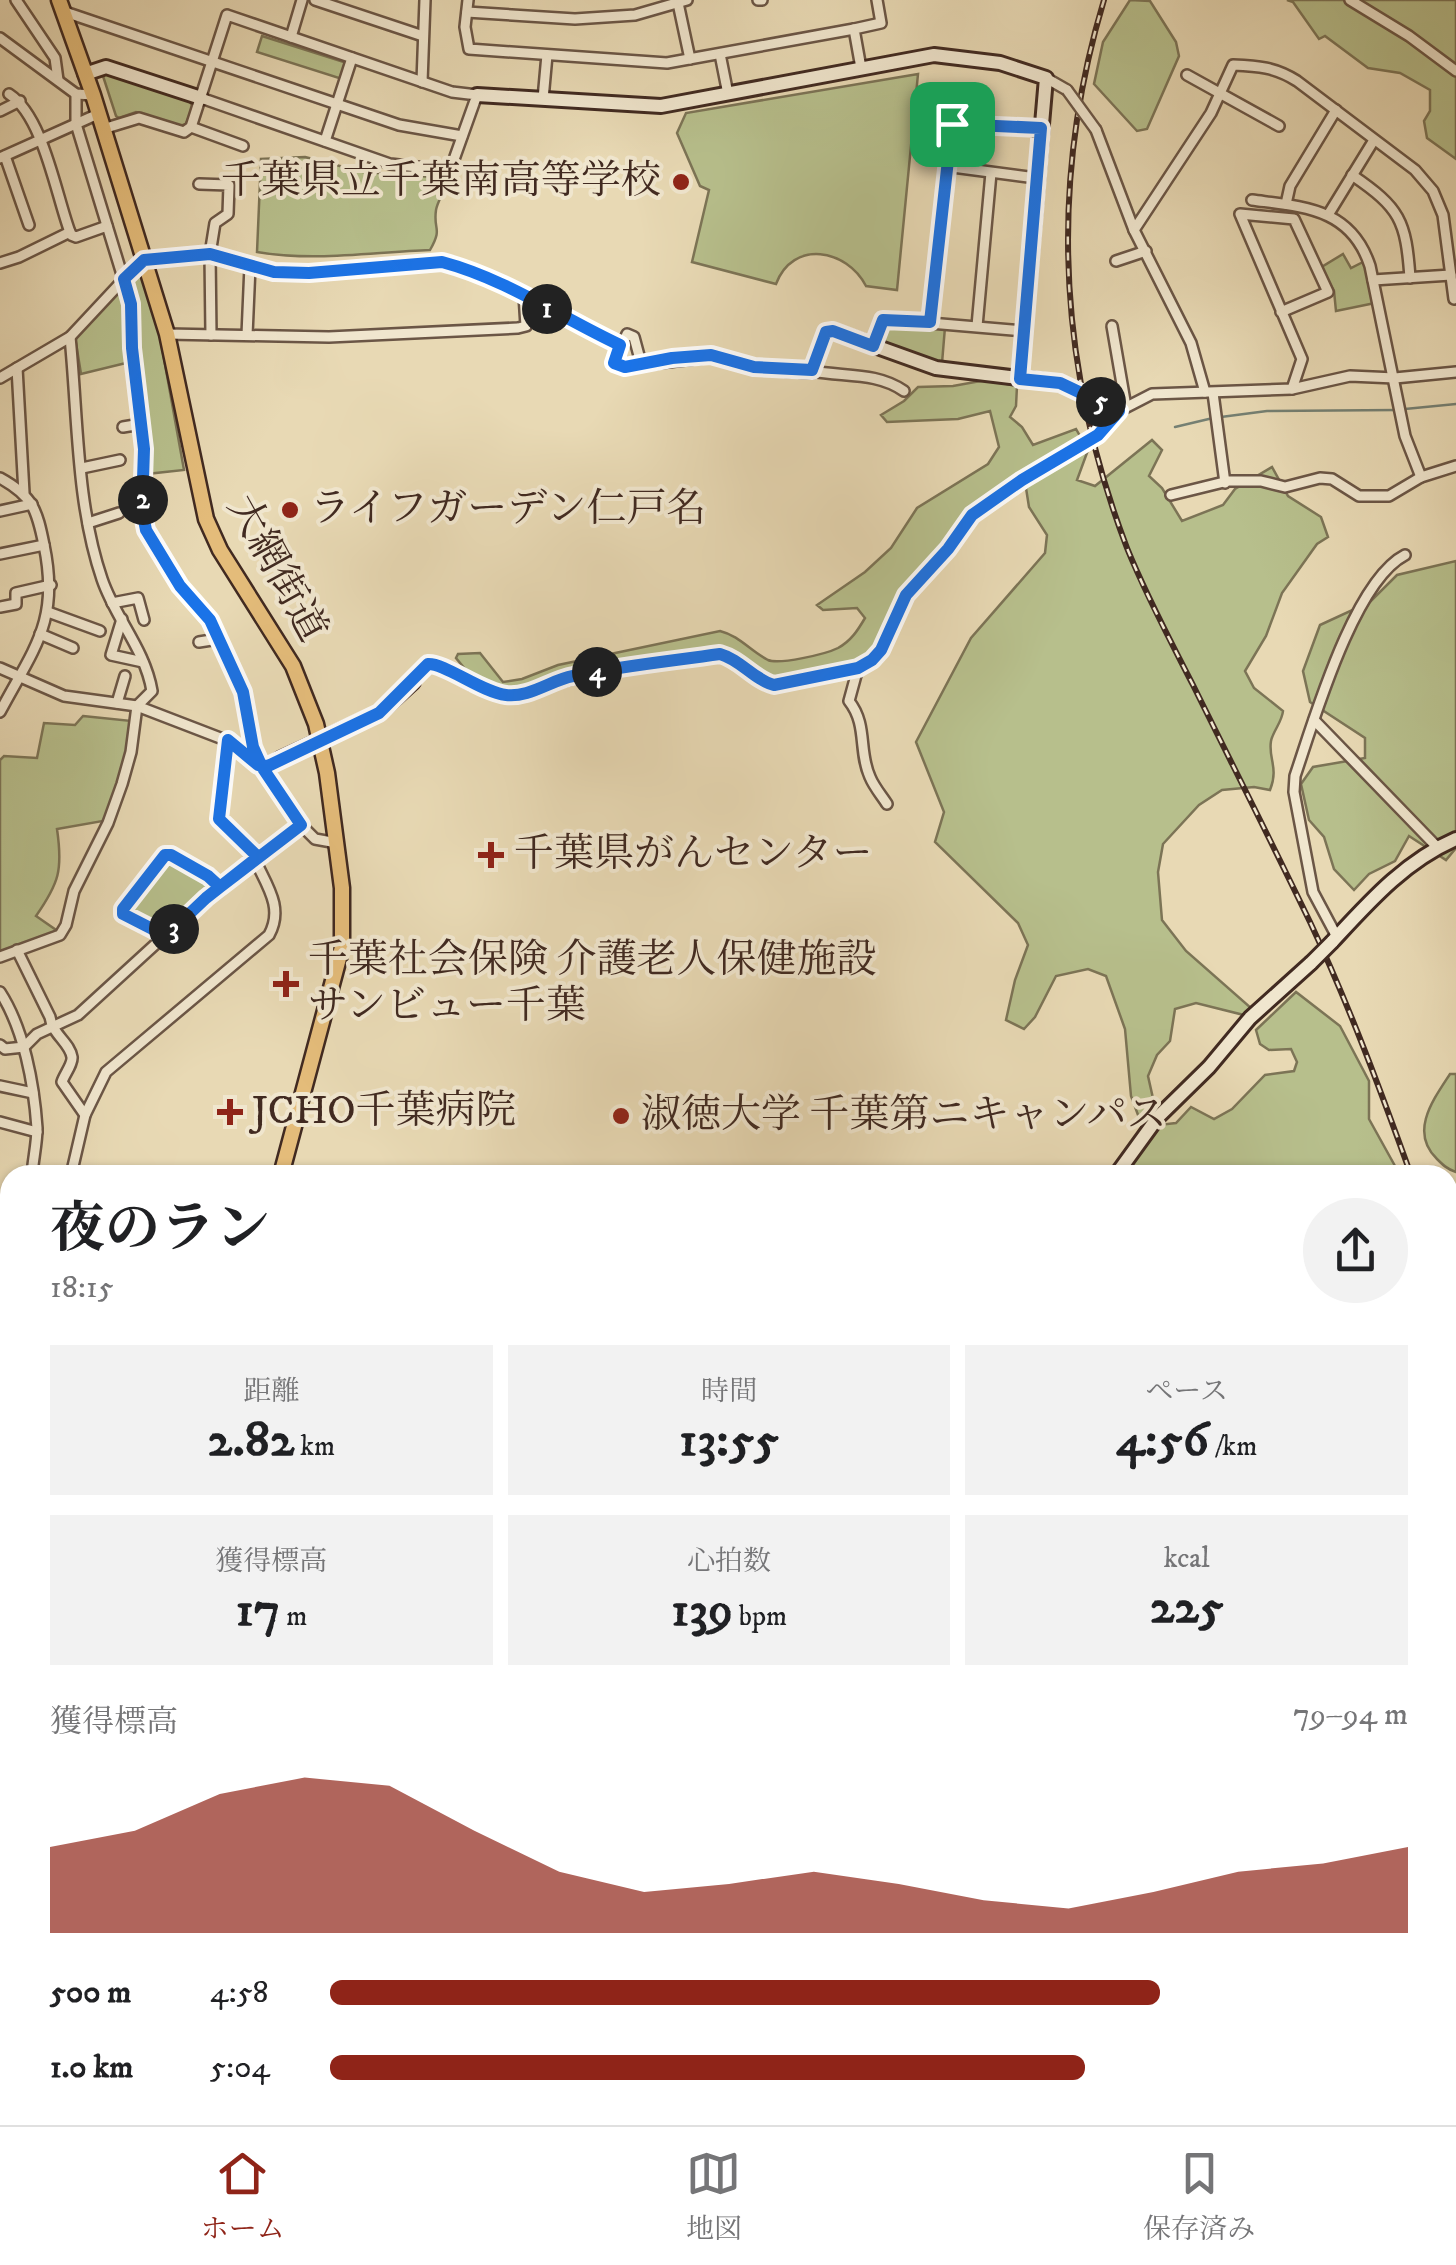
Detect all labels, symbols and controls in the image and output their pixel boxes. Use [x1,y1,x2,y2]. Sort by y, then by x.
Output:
pin [910,82,995,167]
icon: arrive [925,97,980,152]
place label: 千葉県立千葉南高等学校 [221,157,661,207]
marker: 千葉県立千葉南高等学校 [670,171,692,193]
pin: 1 [522,284,572,334]
text: 1 [542,291,552,326]
pin: 5 [1076,377,1126,427]
text: 5 [1094,384,1108,419]
pin: 2 [118,475,168,525]
text: 2 [136,482,150,517]
place label: ライフガーデン仁戸名 [310,485,706,535]
street label: 大網街道 [215,487,337,651]
marker: ライフガーデン仁戸名 [279,499,301,521]
pin: 4 [572,647,622,697]
text: 4 [589,654,605,689]
place label: 千葉県がんセンター [514,830,872,880]
marker: 千葉県がんセンター [478,842,504,868]
pin: 3 [149,904,199,954]
text: 3 [169,911,179,946]
place label: 千葉社会保険 介護老人保健施設 サンビュー千葉 [308,936,877,1032]
marker: 千葉社会保険 介護老人保健施設 サンビュー千葉 [273,971,299,997]
place label: JCHO千葉病院 [248,1087,516,1137]
place label: 淑徳大学 千葉第ニキャンパス [641,1091,1167,1141]
marker: JCHO千葉病院 [217,1099,243,1125]
marker: 淑徳大学 千葉第ニキャンパス [610,1105,632,1127]
text: 夜のラン [50,1196,270,1265]
button: share [1303,1198,1408,1303]
text: 18:15 [50,1268,114,1308]
text: 距離 [243,1374,299,1409]
text: 時間 [701,1374,757,1409]
text: ペース [1145,1374,1228,1409]
text: 2.82 [207,1409,294,1472]
text: 13:55 [679,1409,779,1472]
text: 4:56 [1116,1409,1209,1472]
text: km [294,1429,335,1464]
text: /km [1209,1429,1257,1464]
text: kcal [1164,1541,1210,1576]
text: 獲得標高 [215,1544,327,1579]
text: 心拍数 [687,1544,771,1579]
text: 225 [1150,1576,1224,1639]
text: 17 [235,1579,280,1642]
text: 139 [671,1579,733,1642]
text: m [280,1599,307,1634]
text: bpm [733,1599,787,1634]
text: 79–94 m [1293,1695,1408,1735]
text: 獲得標高 [50,1703,178,1743]
text: 500 m [50,1973,131,2013]
text: 4:58 [210,1973,269,2013]
text: 1.0 km [50,2048,133,2088]
text: 5:04 [210,2048,270,2088]
tab: ホーム [201,2146,285,2247]
tab: 地図 [686,2146,742,2247]
tab: 保存済み [1143,2146,1255,2247]

